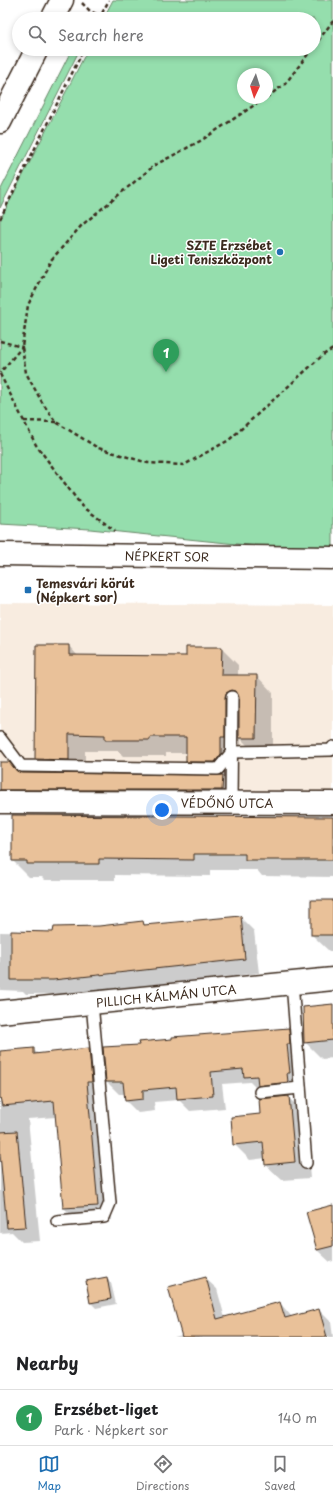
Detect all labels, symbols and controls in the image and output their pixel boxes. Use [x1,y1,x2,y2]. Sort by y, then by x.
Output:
search box [12,12,321,56]
icon: search [26,23,48,45]
text: Search here [58,23,144,46]
north arrow [237,68,273,104]
place label: SZTE Erzsébet Ligeti Teniszközpont [150,236,272,268]
marker: SZTE Erzsébet Ligeti Teniszközpont [275,247,285,257]
pin: 1 [153,339,179,372]
street label: NÉPKERT SOR [125,546,209,566]
place label: Temesvári körút (Népkert sor) [36,574,135,606]
marker: Temesvári körút (Népkert sor) [23,585,33,595]
street label: VÉDŐNŐ UTCA [181,794,273,812]
your location [152,800,172,820]
street label: PILLICH KÁLMÁN UTCA [95,980,237,1011]
text: Nearby [16,1350,78,1376]
text: Erzsébet-liget [54,1397,158,1420]
text: 1 [26,1408,32,1427]
text: 140 m [278,1408,317,1427]
text: Park · Népkert sor [54,1420,168,1439]
tab: Map [37,1453,61,1494]
tab: Directions [136,1453,189,1494]
tab: Saved [264,1453,296,1494]

